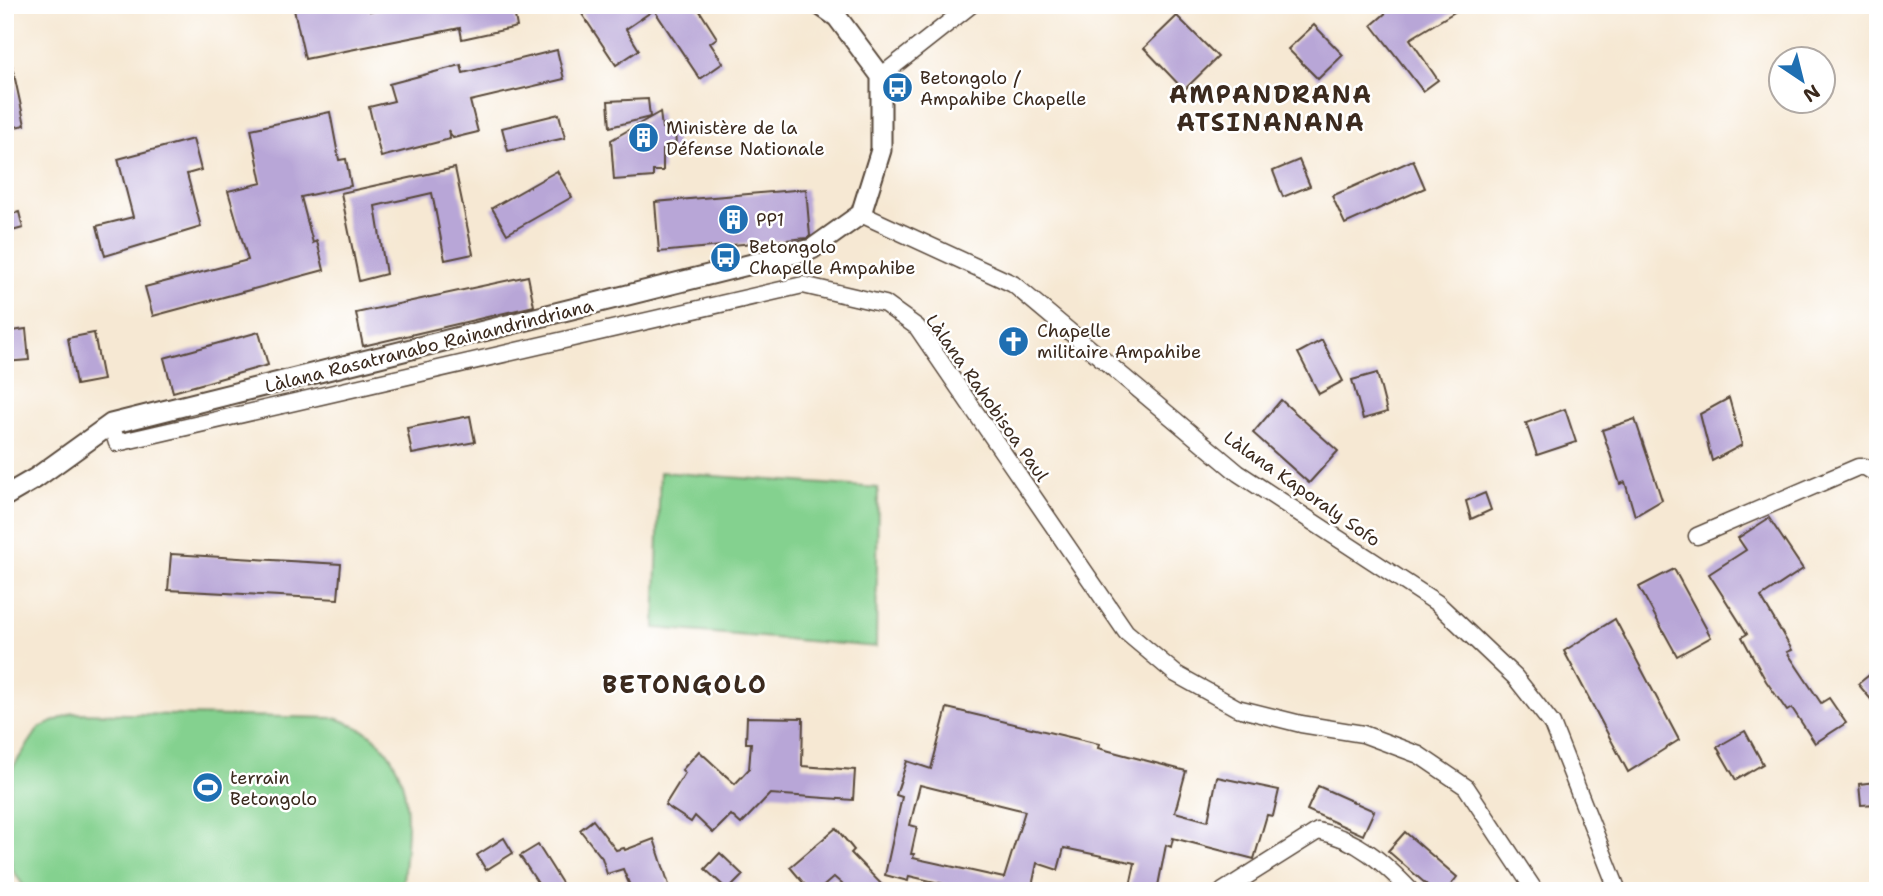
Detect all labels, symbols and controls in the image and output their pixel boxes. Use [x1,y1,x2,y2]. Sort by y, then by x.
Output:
north arrow [1768,46,1838,116]
place label: Betongolo / Ampahibe Chapelle [920,66,1087,111]
bus stop icon: Betongolo / Ampahibe Chapelle [880,71,914,105]
district label: AMPANDRANA ATSINANANA [1169,79,1373,139]
text: N [1798,79,1825,108]
place label: Ministère de la Défense Nationale [666,116,825,161]
building icon: Ministère de la Défense Nationale [626,121,660,155]
building icon: PP1 [716,203,750,237]
place label: PP1 [756,208,784,232]
place label: Betongolo Chapelle Ampahibe [749,235,916,280]
bus stop icon: Betongolo Chapelle Ampahibe [709,240,743,274]
street label: Làlana Rasatranabo Rainandrindriana [262,294,596,398]
street label: Làlana Rahobisoa Paul [920,310,1054,487]
place label: Chapelle militaire Ampahibe [1037,319,1201,364]
church icon: Chapelle militaire Ampahibe [997,324,1031,358]
street label: Làlana Kaporaly Sofo [1219,426,1385,552]
district label: BETONGOLO [602,669,768,701]
place label: terrain Betongolo [230,766,317,811]
sports icon: terrain Betongolo [190,771,224,805]

